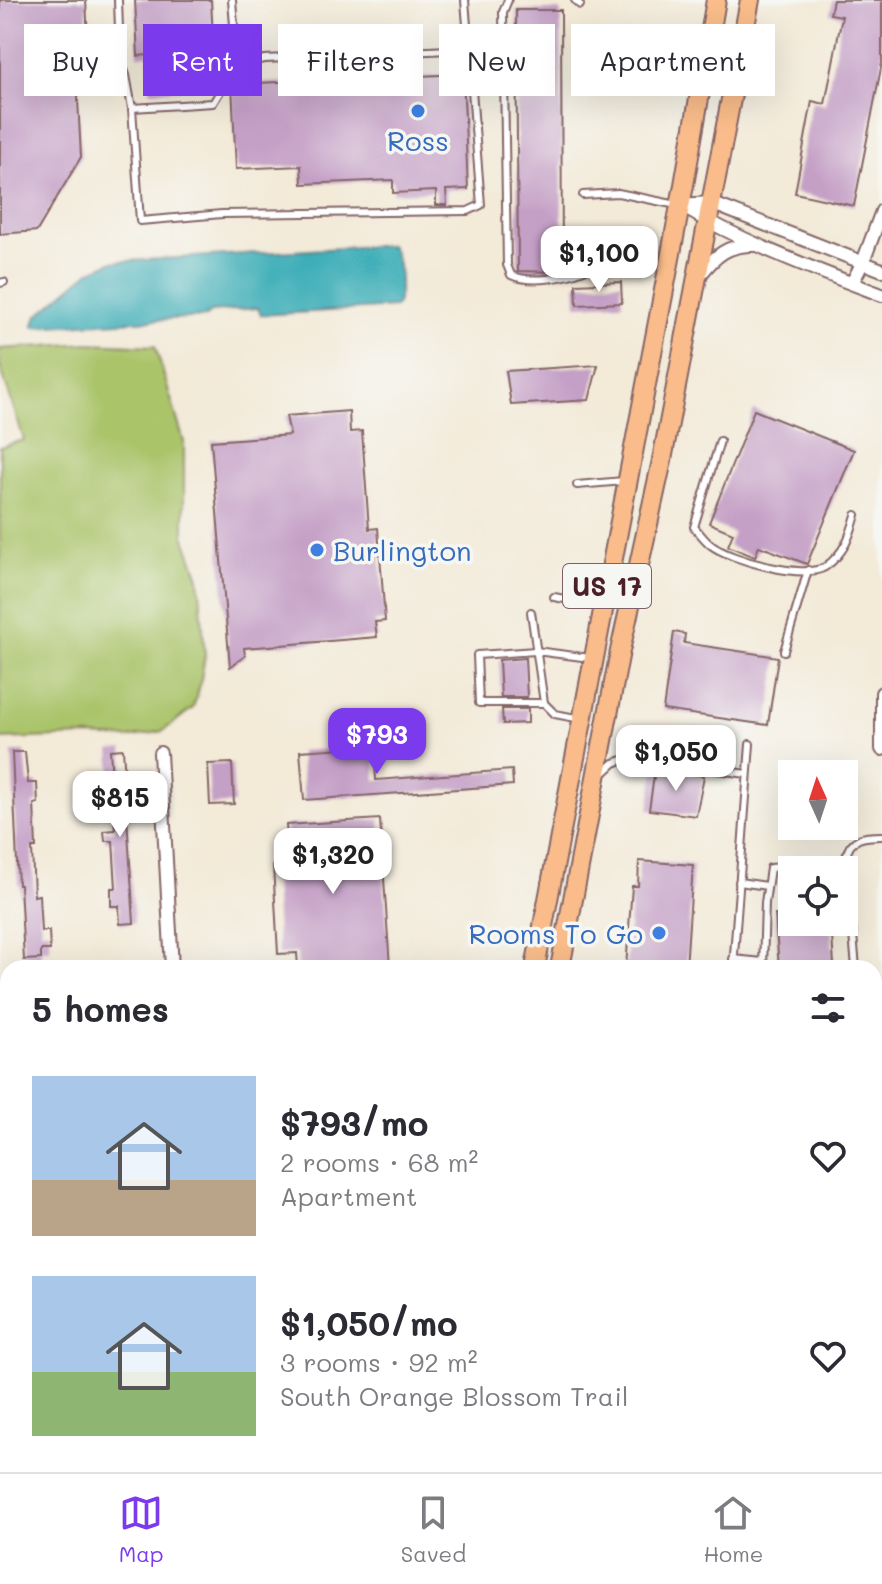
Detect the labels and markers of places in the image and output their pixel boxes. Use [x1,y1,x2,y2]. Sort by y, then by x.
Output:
marker: Ross [409,102,427,120]
place label: Ross [387,122,449,158]
pin: $1,100 [534,226,664,294]
place label: Burlington [333,532,472,568]
marker: Burlington [308,541,326,559]
pin: $793 [330,708,424,776]
pin: $1,050 [611,725,741,793]
pin: $815 [73,771,167,839]
pin: $1,320 [268,828,398,896]
place label: Rooms To Go [468,915,643,951]
marker: Rooms To Go [650,924,668,942]

